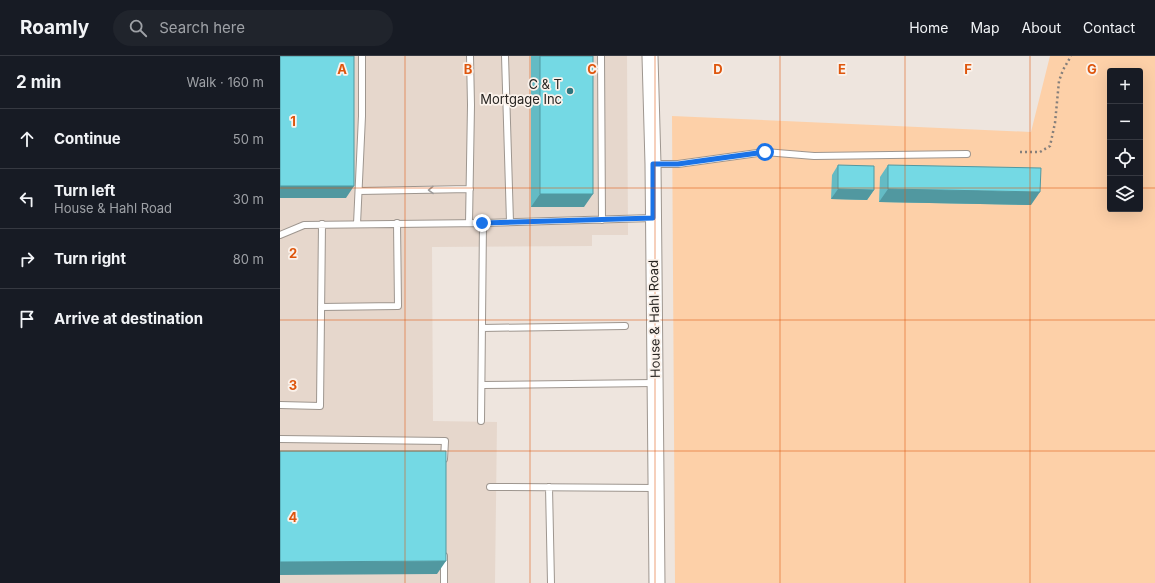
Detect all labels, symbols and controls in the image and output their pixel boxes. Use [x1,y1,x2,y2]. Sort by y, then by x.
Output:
search box [113,10,393,46]
text: Roamly [20,16,89,39]
icon: search [127,17,149,39]
text: Search here [159,18,245,37]
text: Home [909,19,948,36]
text: Map [970,19,1000,36]
text: About [1022,19,1061,36]
text: Contact [1083,19,1135,36]
text: A [337,61,347,77]
text: B [464,61,473,77]
text: C [587,61,597,77]
text: D [713,61,723,77]
text: E [838,61,846,77]
text: F [964,61,972,77]
text: G [1087,61,1097,77]
map controls [1107,68,1143,212]
button: + [1107,68,1143,104]
text: 2 min [16,72,61,92]
text: Walk · 160 m [187,74,264,90]
place label: C & T Mortgage Inc [480,76,562,107]
marker: C & T Mortgage Inc [565,86,575,96]
button: − [1107,104,1143,140]
text: 1 [290,113,296,129]
icon: ahead [16,128,38,150]
text: Continue [54,129,121,148]
text: 50 m [233,131,264,147]
button: locate [1107,140,1143,176]
route start [756,143,774,161]
button: layers [1107,176,1143,212]
text: Turn left [54,181,115,200]
one-way arrow [428,186,434,194]
icon: left [16,188,38,210]
text: 30 m [233,191,264,207]
text: House & Hahl Road [54,200,172,216]
route end [473,214,491,232]
text: 2 [289,245,297,261]
icon: right [16,248,38,270]
text: Turn right [54,249,126,268]
text: 80 m [233,251,264,267]
street label: House & Hahl Road [645,260,663,378]
icon: arrive [16,308,38,330]
text: Arrive at destination [54,309,203,328]
text: 3 [289,377,297,393]
text: 4 [289,509,298,525]

